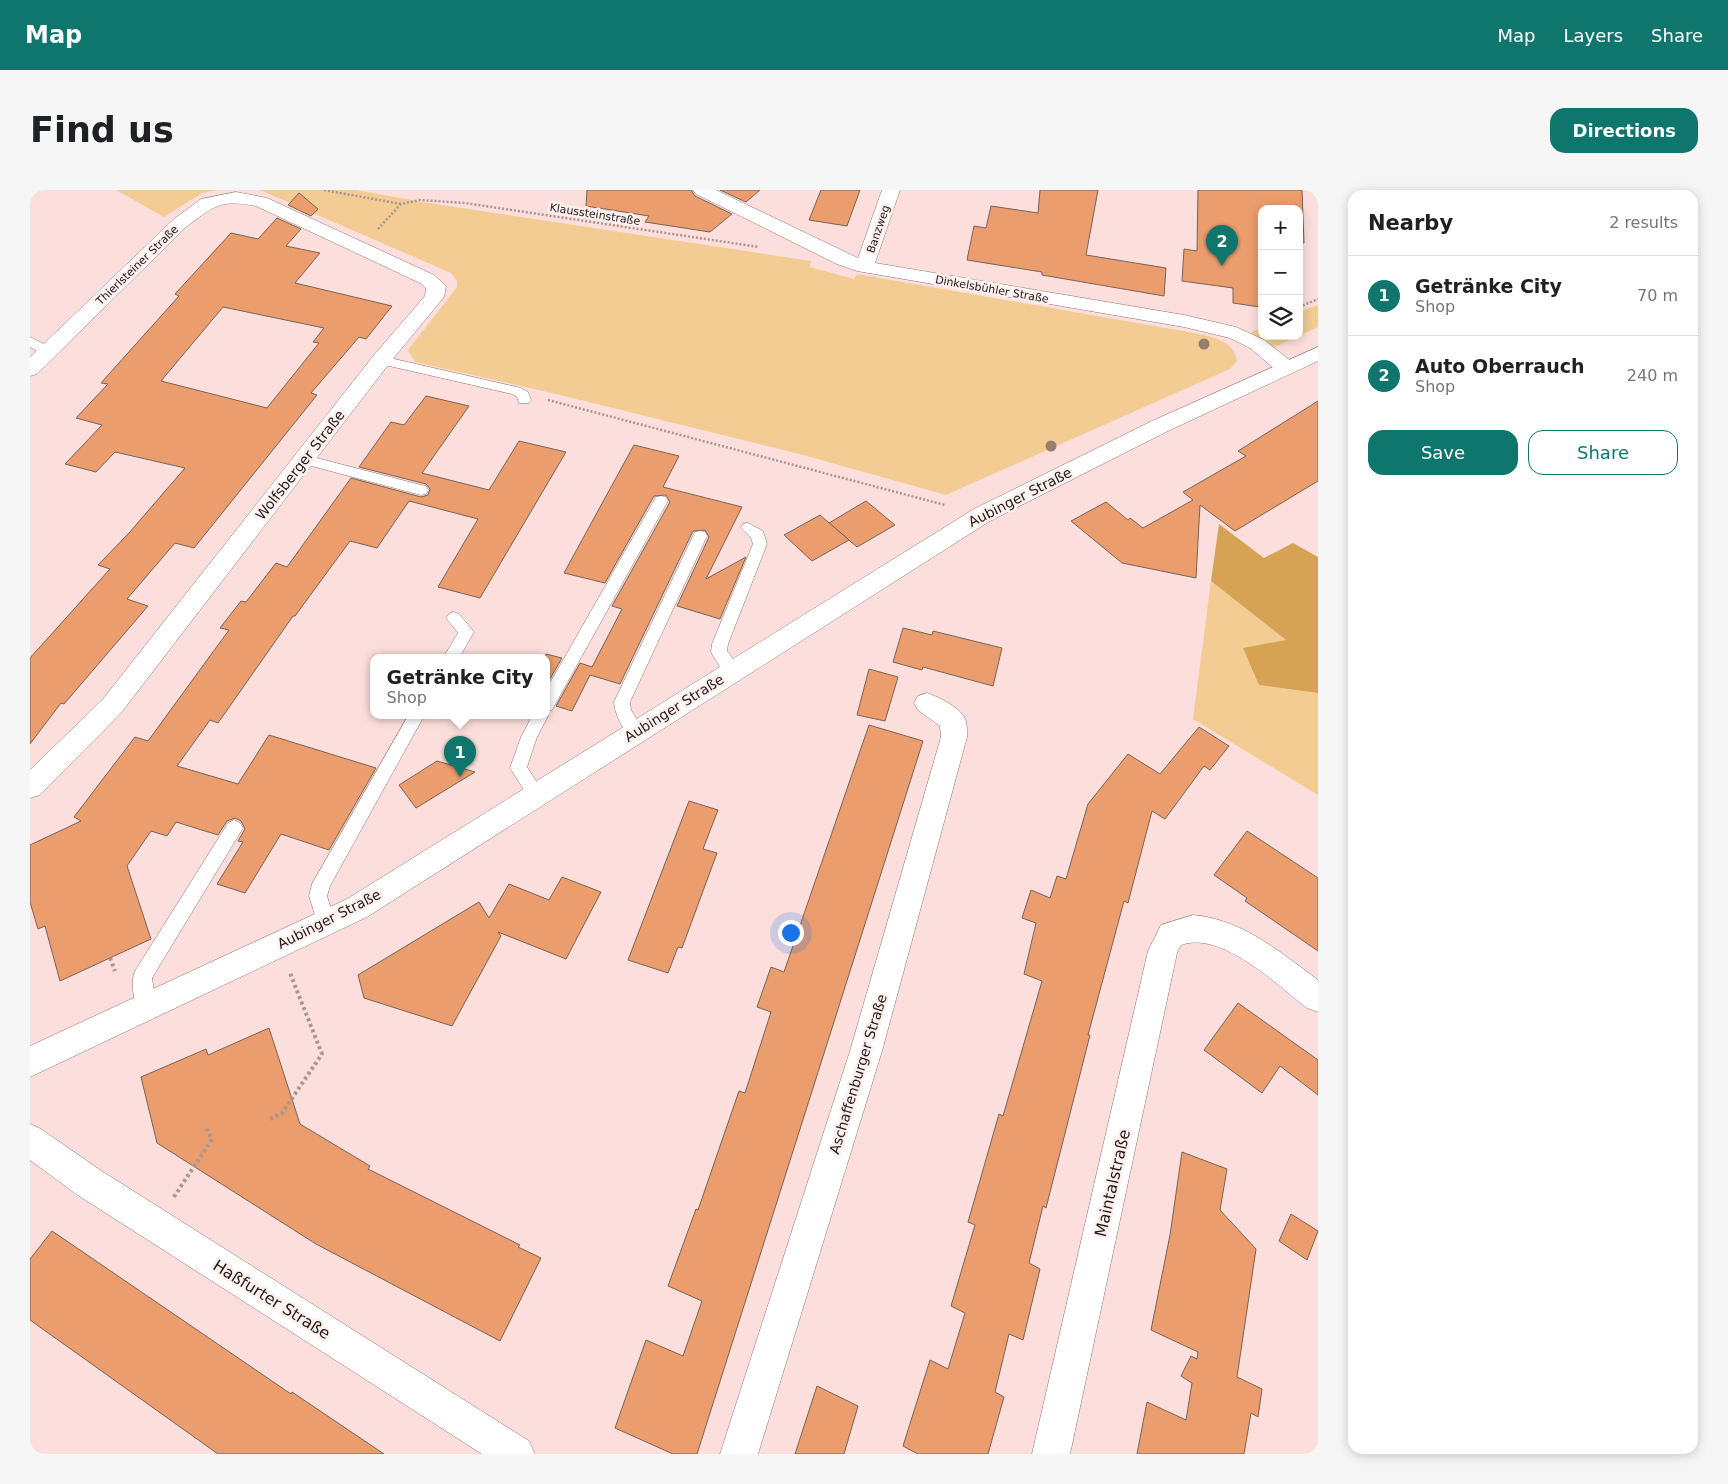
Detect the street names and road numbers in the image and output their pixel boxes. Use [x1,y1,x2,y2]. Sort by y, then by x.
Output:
street label: Klaussteinstraße [549,201,641,228]
street label: Banzweg [864,204,893,255]
street label: Thierlsteiner Straße [93,223,181,309]
street label: Dinkelsbühler Straße [934,273,1050,306]
street label: Wolfsberger Straße [252,407,348,523]
street label: Aubinger Straße [966,464,1074,530]
street label: Aubinger Straße [621,671,727,745]
street label: Aubinger Straße [275,886,383,952]
street label: Aschaffenburger Straße [826,992,890,1156]
street label: Maintalstraße [1091,1128,1134,1239]
street label: Haßfurter Straße [210,1256,334,1343]

